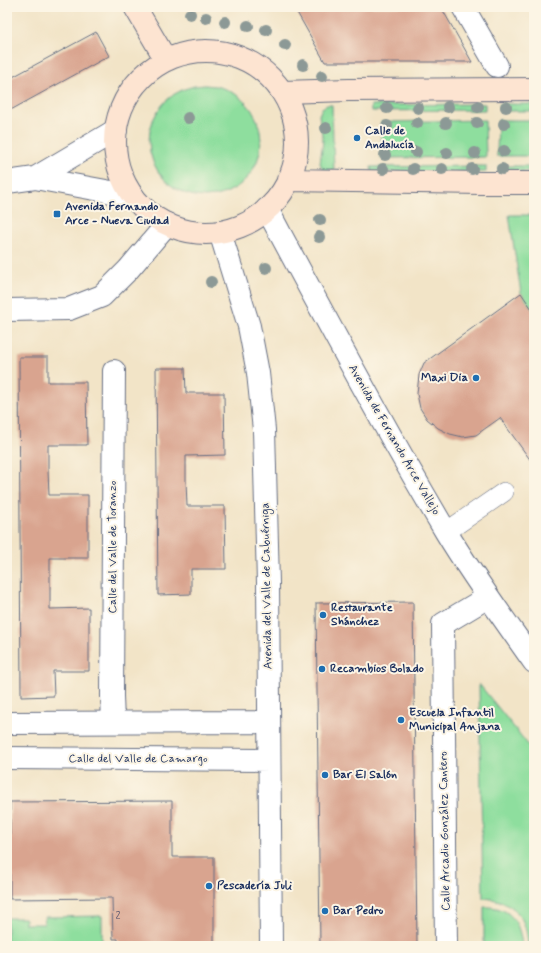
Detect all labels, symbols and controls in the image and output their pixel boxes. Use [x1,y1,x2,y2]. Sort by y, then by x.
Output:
place label: Calle de Andalucía [365,123,414,153]
marker: Calle de Andalucía [352,133,362,143]
place label: Avenida Fernando Arce - Nueva Ciudad [65,199,169,229]
marker: Avenida Fernando Arce - Nueva Ciudad [52,209,62,219]
street label: Avenida de Fernando Arce Vallejo [344,362,444,518]
place label: Maxi Dia [421,370,468,386]
marker: Maxi Dia [471,373,481,383]
street label: Calle del Valle de Toranzo [105,480,121,613]
street label: Avenida del Valle de Cabuérniga [258,502,276,669]
place label: Restaurante Shánchez [331,600,393,630]
marker: Restaurante Shánchez [318,610,328,620]
place label: Recambios Bolado [330,661,424,677]
marker: Recambios Bolado [317,664,327,674]
place label: Escuela Infantil Municipal Anjana [409,705,501,735]
marker: Escuela Infantil Municipal Anjana [396,715,406,725]
street label: Calle del Valle de Camargo [68,751,208,767]
street label: Calle Arcadio González Cantero [436,751,454,911]
place label: Bar El Salón [333,767,397,783]
marker: Bar El Salón [320,770,330,780]
place label: Pescadería Juli [217,878,292,894]
marker: Pescadería Juli [204,881,214,891]
place label: Bar Pedro [333,903,384,919]
marker: Bar Pedro [320,906,330,916]
house number: 2 [116,910,121,923]

